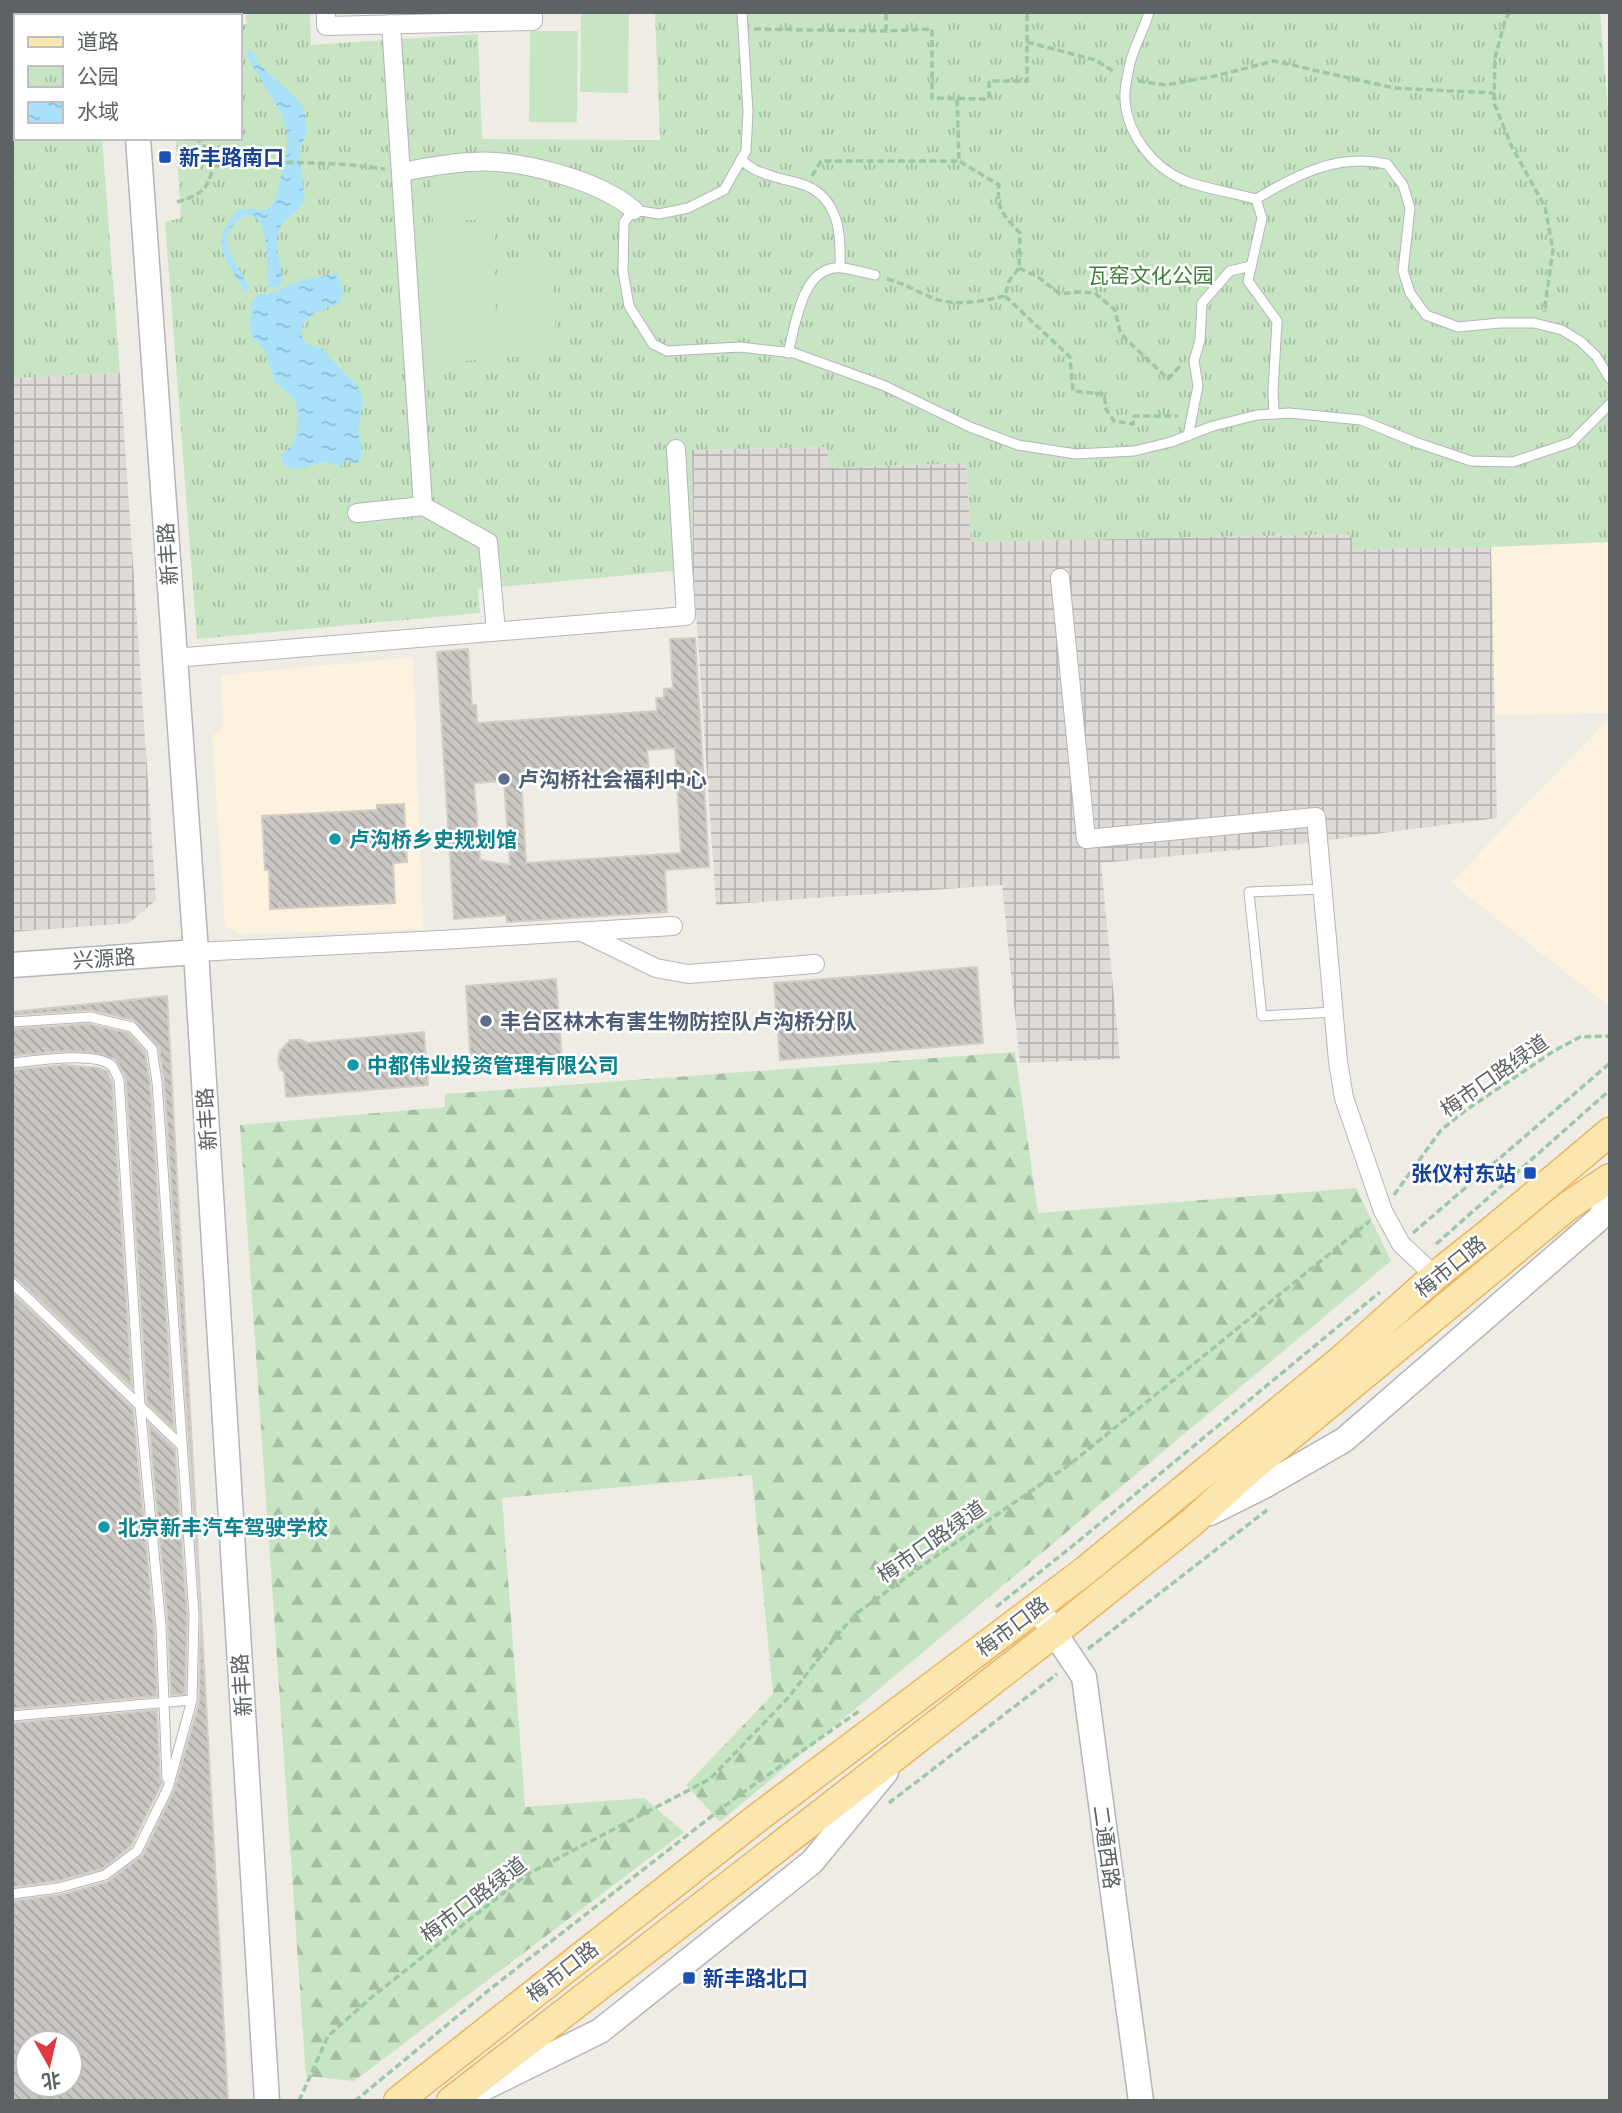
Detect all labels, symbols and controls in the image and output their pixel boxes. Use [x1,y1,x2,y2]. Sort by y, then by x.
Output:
legend [14,14,242,140]
text: 道路 [77,27,119,55]
text: 公园 [77,62,119,90]
text: 水域 [77,97,119,125]
place label: 新丰路南口 [179,143,284,171]
marker: 新丰路南口 [157,149,173,165]
park label: 瓦窑文化公园 [1088,261,1214,289]
street label: 新丰路 [151,522,183,586]
place label: 卢沟桥社会福利中心 [518,765,707,793]
marker: 卢沟桥社会福利中心 [496,771,512,787]
place label: 卢沟桥乡史规划馆 [349,825,517,853]
marker: 卢沟桥乡史规划馆 [327,831,343,847]
street label: 兴源路 [72,942,136,974]
place label: 丰台区林木有害生物防控队卢沟桥分队 [500,1007,857,1035]
marker: 丰台区林木有害生物防控队卢沟桥分队 [478,1013,494,1029]
street label: 梅市口路绿道 [1434,1027,1554,1123]
place label: 中都伟业投资管理有限公司 [367,1051,619,1079]
marker: 中都伟业投资管理有限公司 [345,1057,361,1073]
street label: 新丰路 [190,1087,222,1151]
place label: 张仪村东站 [1411,1159,1516,1187]
marker: 张仪村东站 [1522,1165,1538,1181]
street label: 梅市口路 [1409,1229,1491,1303]
street label: 梅市口路绿道 [871,1493,991,1589]
place label: 北京新丰汽车驾驶学校 [118,1513,328,1541]
marker: 北京新丰汽车驾驶学校 [96,1519,112,1535]
street label: 梅市口路 [970,1590,1054,1662]
street label: 新丰路 [225,1653,257,1717]
street label: 二通西路 [1087,1803,1127,1891]
street label: 梅市口路绿道 [414,1850,532,1948]
street label: 梅市口路 [520,1934,604,2008]
place label: 新丰路北口 [703,1964,808,1992]
marker: 新丰路北口 [681,1970,697,1986]
north arrow [14,2029,84,2099]
text: 北 [40,2068,62,2094]

